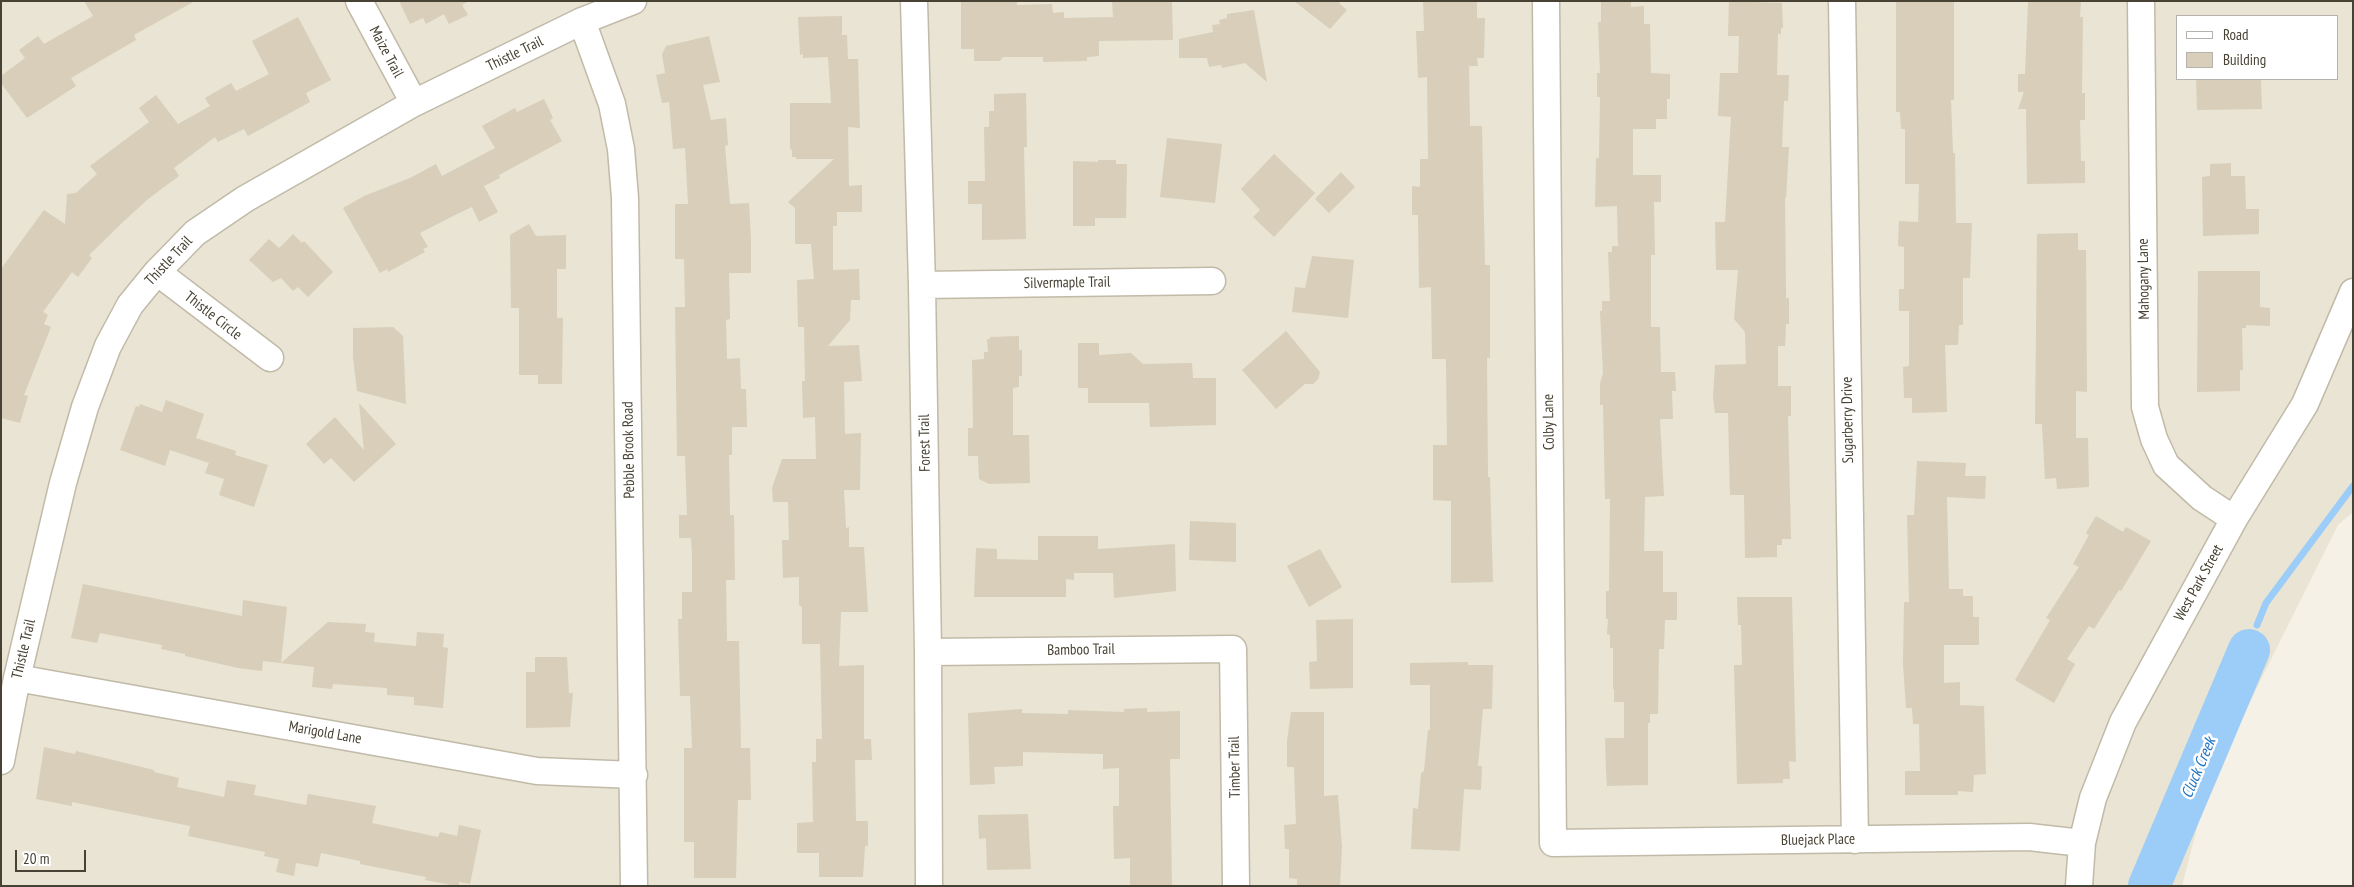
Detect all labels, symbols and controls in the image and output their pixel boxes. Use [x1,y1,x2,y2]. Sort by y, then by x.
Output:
legend [2176,15,2339,80]
street label: Maize Trail [365,23,407,81]
text: Road [2223,25,2249,44]
street label: Thistle Trail [484,33,546,75]
text: Building [2223,50,2266,69]
street label: Thistle Trail [142,233,196,289]
street label: Mahogany Lane [2134,238,2154,320]
street label: Silvermaple Trail [1023,273,1111,293]
street label: Thistle Circle [181,288,245,344]
street label: Sugarberry Drive [1838,377,1858,463]
street label: Colby Lane [1540,394,1558,450]
street label: Pebble Brook Road [619,401,639,499]
street label: Forest Trail [915,414,935,472]
street label: West Park Street [2171,542,2227,624]
street label: Thistle Trail [8,617,40,681]
street label: Bamboo Trail [1047,640,1115,660]
street label: Marigold Lane [287,718,363,748]
water label: Cluck Creek [2178,735,2220,801]
street label: Timber Trail [1225,736,1245,798]
street label: Bluejack Place [1781,830,1855,850]
scale bar [18,840,89,872]
text: 20 m [23,849,49,868]

